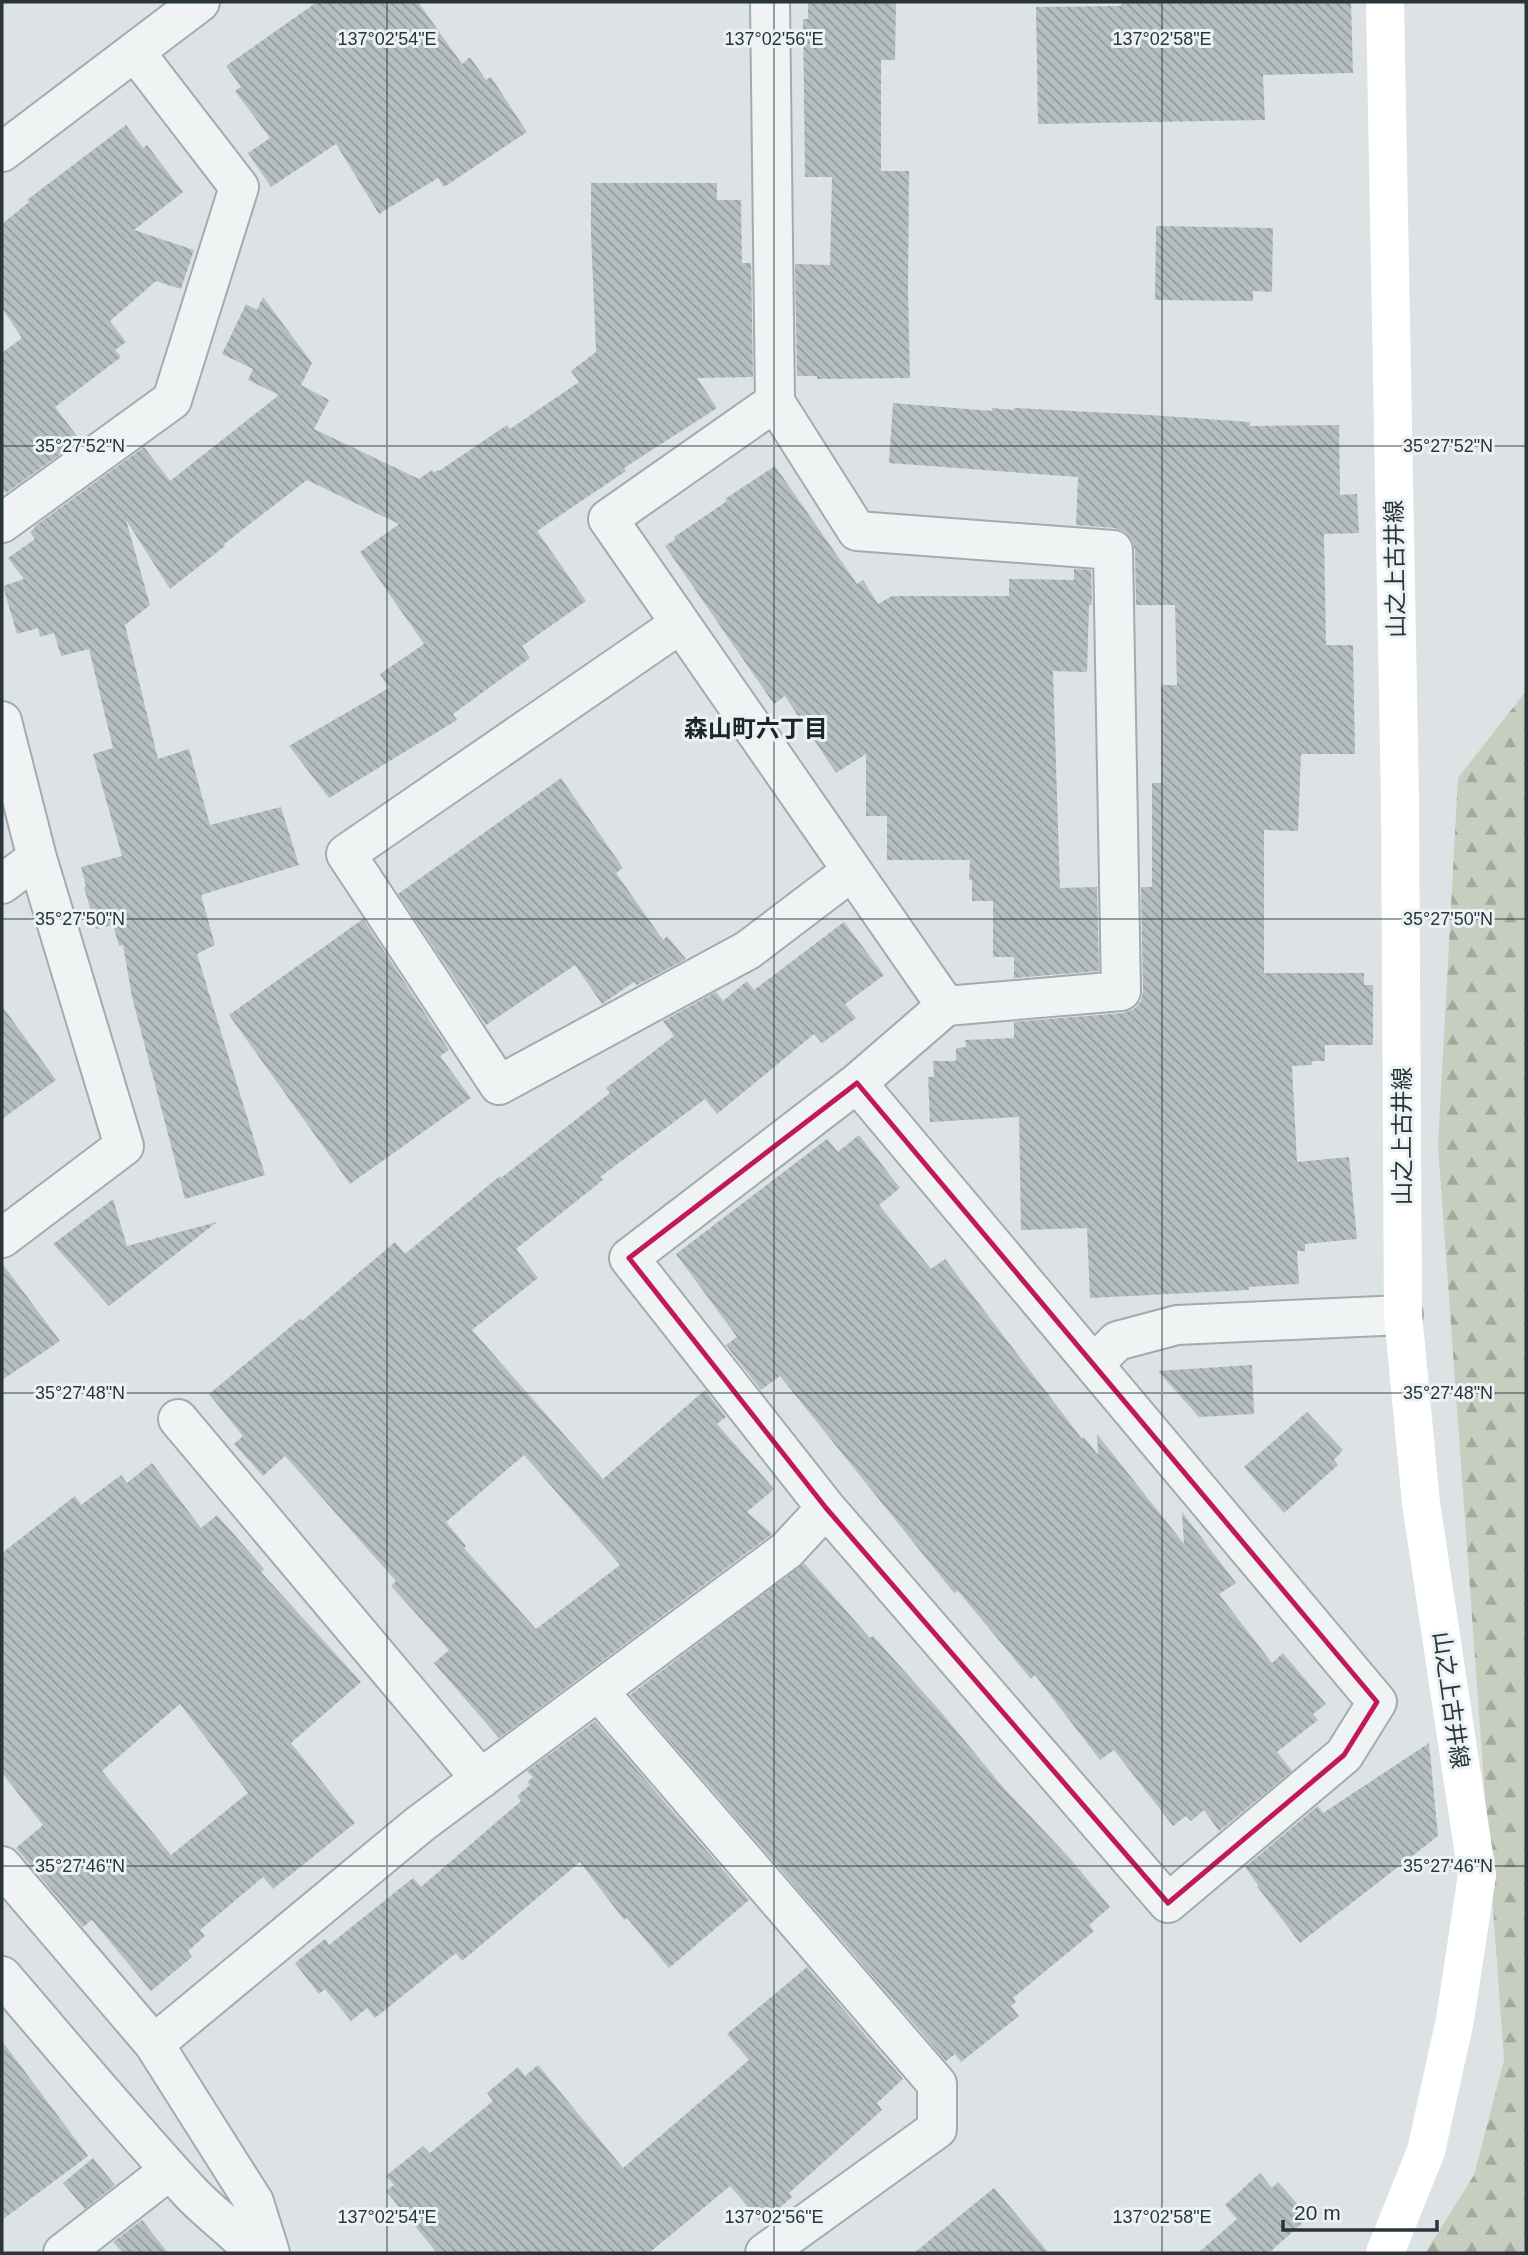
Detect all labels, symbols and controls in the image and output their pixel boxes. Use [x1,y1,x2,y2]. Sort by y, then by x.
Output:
text: 137°02'54"E [337,29,437,49]
text: 137°02'56"E [724,29,824,49]
text: 137°02'58"E [1112,29,1212,49]
text: 35°27'52"N [35,436,125,456]
text: 35°27'52"N [1403,436,1493,456]
street label: 山之上古井線 [1381,500,1409,638]
district label: 森山町六丁目 [684,715,828,742]
text: 35°27'50"N [35,909,125,929]
text: 35°27'50"N [1403,909,1493,929]
street label: 山之上古井線 [1389,1067,1415,1205]
text: 35°27'48"N [35,1383,125,1403]
text: 35°27'48"N [1403,1383,1493,1403]
street label: 山之上古井線 [1429,1630,1473,1770]
text: 35°27'46"N [35,1856,125,1876]
text: 35°27'46"N [1403,1856,1493,1876]
scale bar [1283,2188,1437,2232]
text: 20 m [1294,2201,1341,2224]
text: 137°02'54"E [337,2207,437,2227]
text: 137°02'56"E [724,2207,824,2227]
text: 137°02'58"E [1112,2207,1212,2227]

